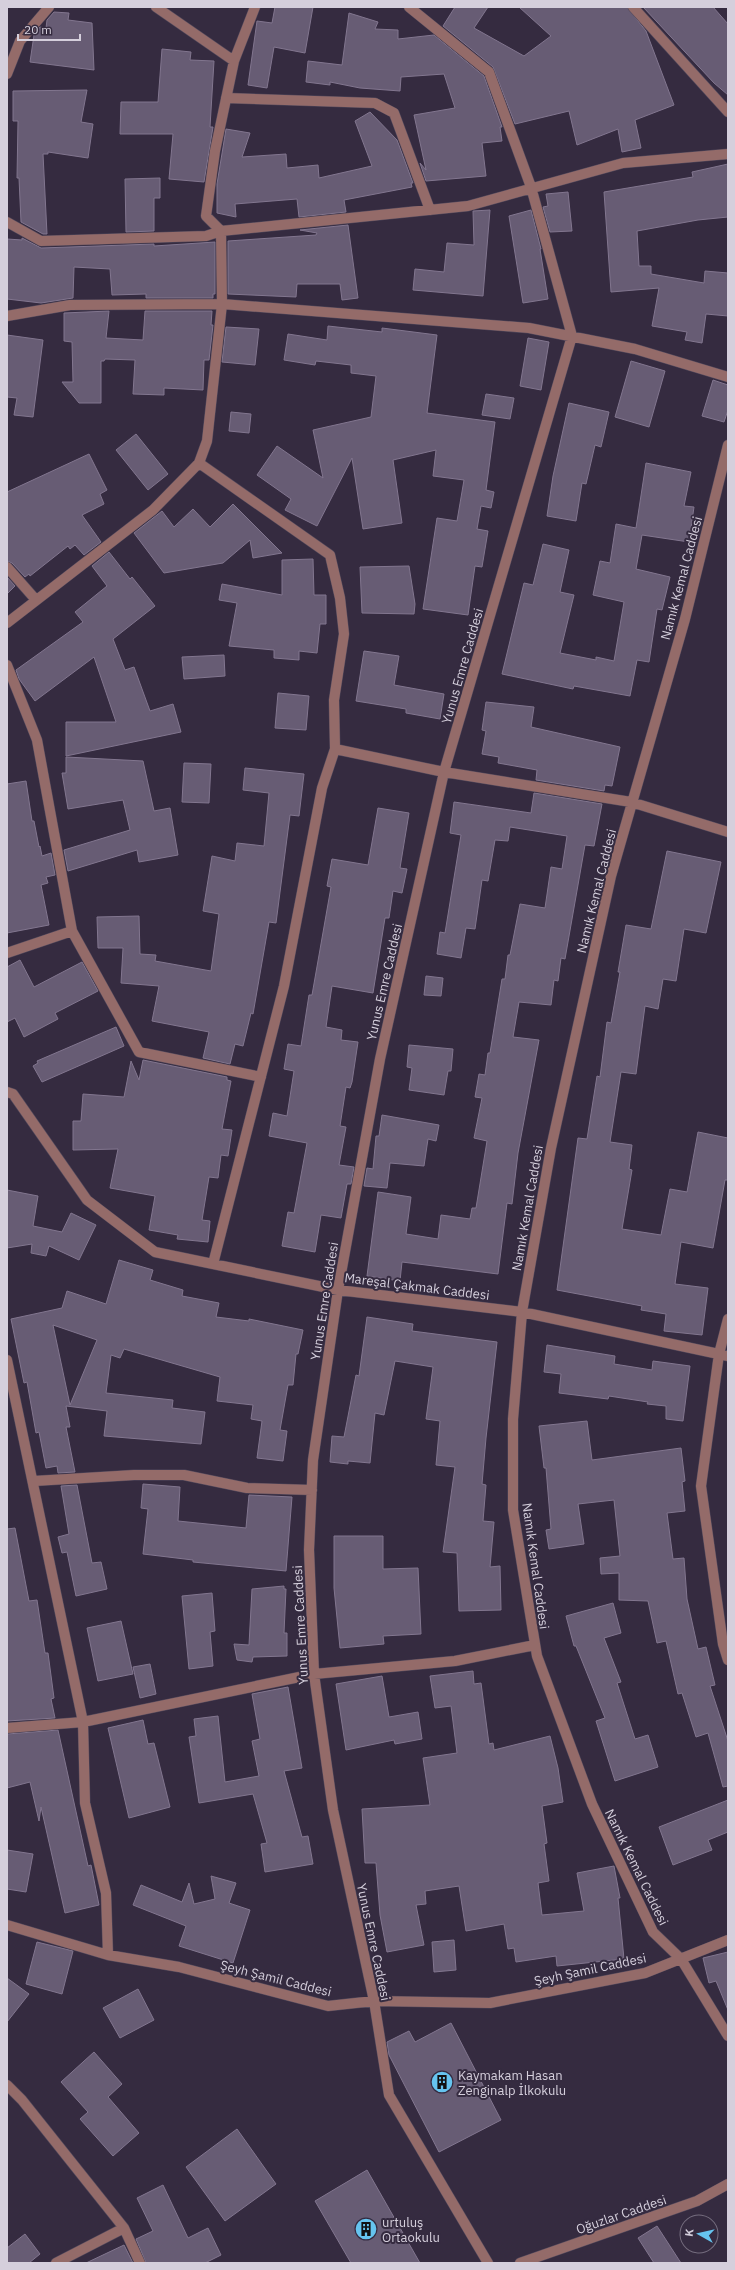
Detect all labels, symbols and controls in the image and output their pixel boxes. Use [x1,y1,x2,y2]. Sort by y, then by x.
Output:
scale bar [18,16,80,42]
text: 20 m [24,22,52,37]
street label: Namık Kemal Caddesi [657,514,706,642]
street label: Yunus Emre Caddesi [438,606,487,726]
street label: Namık Kemal Caddesi [573,827,620,955]
street label: Yunus Emre Caddesi [363,922,406,1042]
street label: Namık Kemal Caddesi [508,1144,547,1272]
street label: Yunus Emre Caddesi [307,1241,342,1361]
street label: Mareşal Çakmak Caddesi [343,1269,490,1304]
street label: Namık Kemal Caddesi [518,1502,553,1630]
street label: Yunus Emre Caddesi [289,1565,312,1685]
street label: Namık Kemal Caddesi [601,1806,672,1928]
street label: Yunus Emre Caddesi [353,1882,394,2002]
street label: Şeyh Şamil Caddesi [533,1949,648,1990]
street label: Şeyh Şamil Caddesi [218,1956,333,2001]
place label: Kaymakam Hasan Zenginalp İlkokulu [458,2067,566,2099]
building icon: Kaymakam Hasan Zenginalp İlkokulu [429,2069,455,2095]
street label: Oğuzlar Caddesi [574,2191,669,2238]
place label: urtuluş Ortaokulu [382,2214,440,2246]
north arrow [679,2214,719,2254]
building icon: urtuluş Ortaokulu [353,2216,379,2242]
text: K [682,2228,697,2237]

